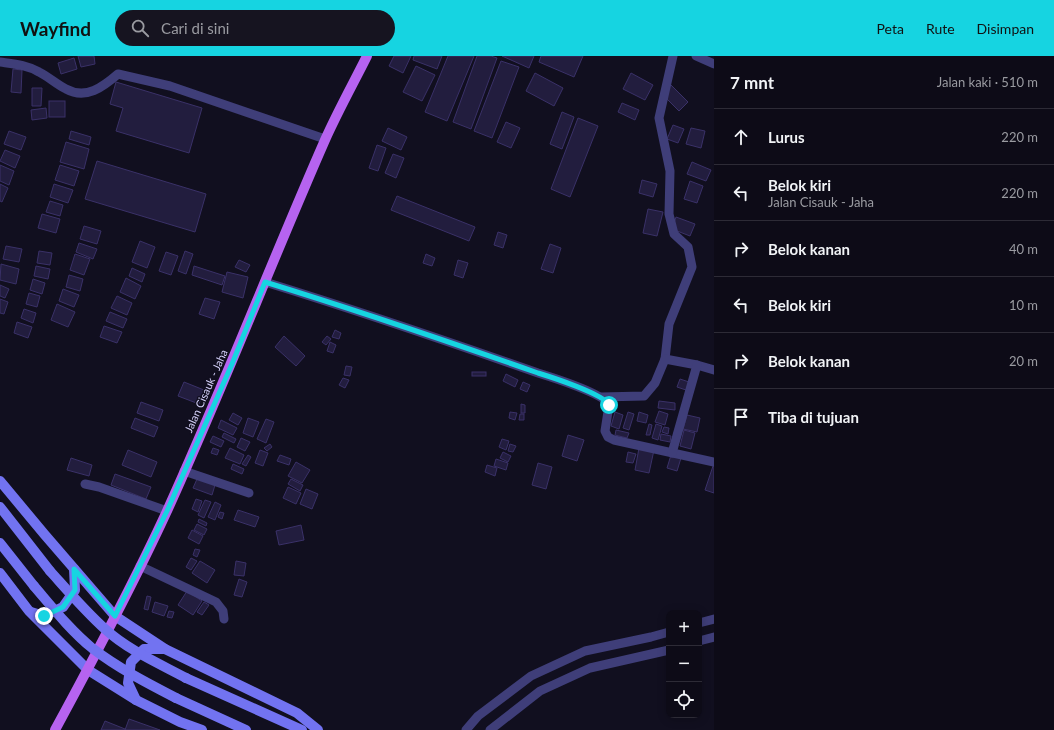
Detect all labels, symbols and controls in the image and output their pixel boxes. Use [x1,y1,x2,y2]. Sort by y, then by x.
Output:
search box [115,10,395,46]
text: Wayfind [20,17,91,40]
icon: search [129,17,151,39]
text: Cari di sini [161,19,229,37]
text: Peta [877,20,904,37]
text: Rute [926,20,955,37]
text: Disimpan [977,20,1034,37]
text: 7 mnt [730,72,774,93]
text: Jalan kaki · 510 m [937,74,1038,90]
icon: ahead [730,126,752,148]
text: Lurus [768,128,805,146]
text: 220 m [1001,129,1038,145]
text: Belok kiri [768,176,831,194]
icon: left [730,182,752,204]
text: 220 m [1001,185,1038,201]
text: Jalan Cisauk - Jaha [768,194,874,210]
icon: right [730,238,752,260]
text: Belok kanan [768,240,850,258]
text: 40 m [1009,241,1038,257]
icon: left [730,294,752,316]
text: Belok kiri [768,296,831,314]
text: 10 m [1009,297,1038,313]
street label: Jalan Cisauk - Jaha [181,347,230,434]
icon: right [730,350,752,372]
text: Belok kanan [768,352,850,370]
text: 20 m [1009,353,1038,369]
route start [600,396,618,414]
icon: arrive [730,406,752,428]
text: Tiba di tujuan [768,408,859,426]
route end [35,607,53,625]
map controls [666,610,702,718]
button: + [666,610,702,646]
button: − [666,646,702,682]
button: locate [666,682,702,718]

